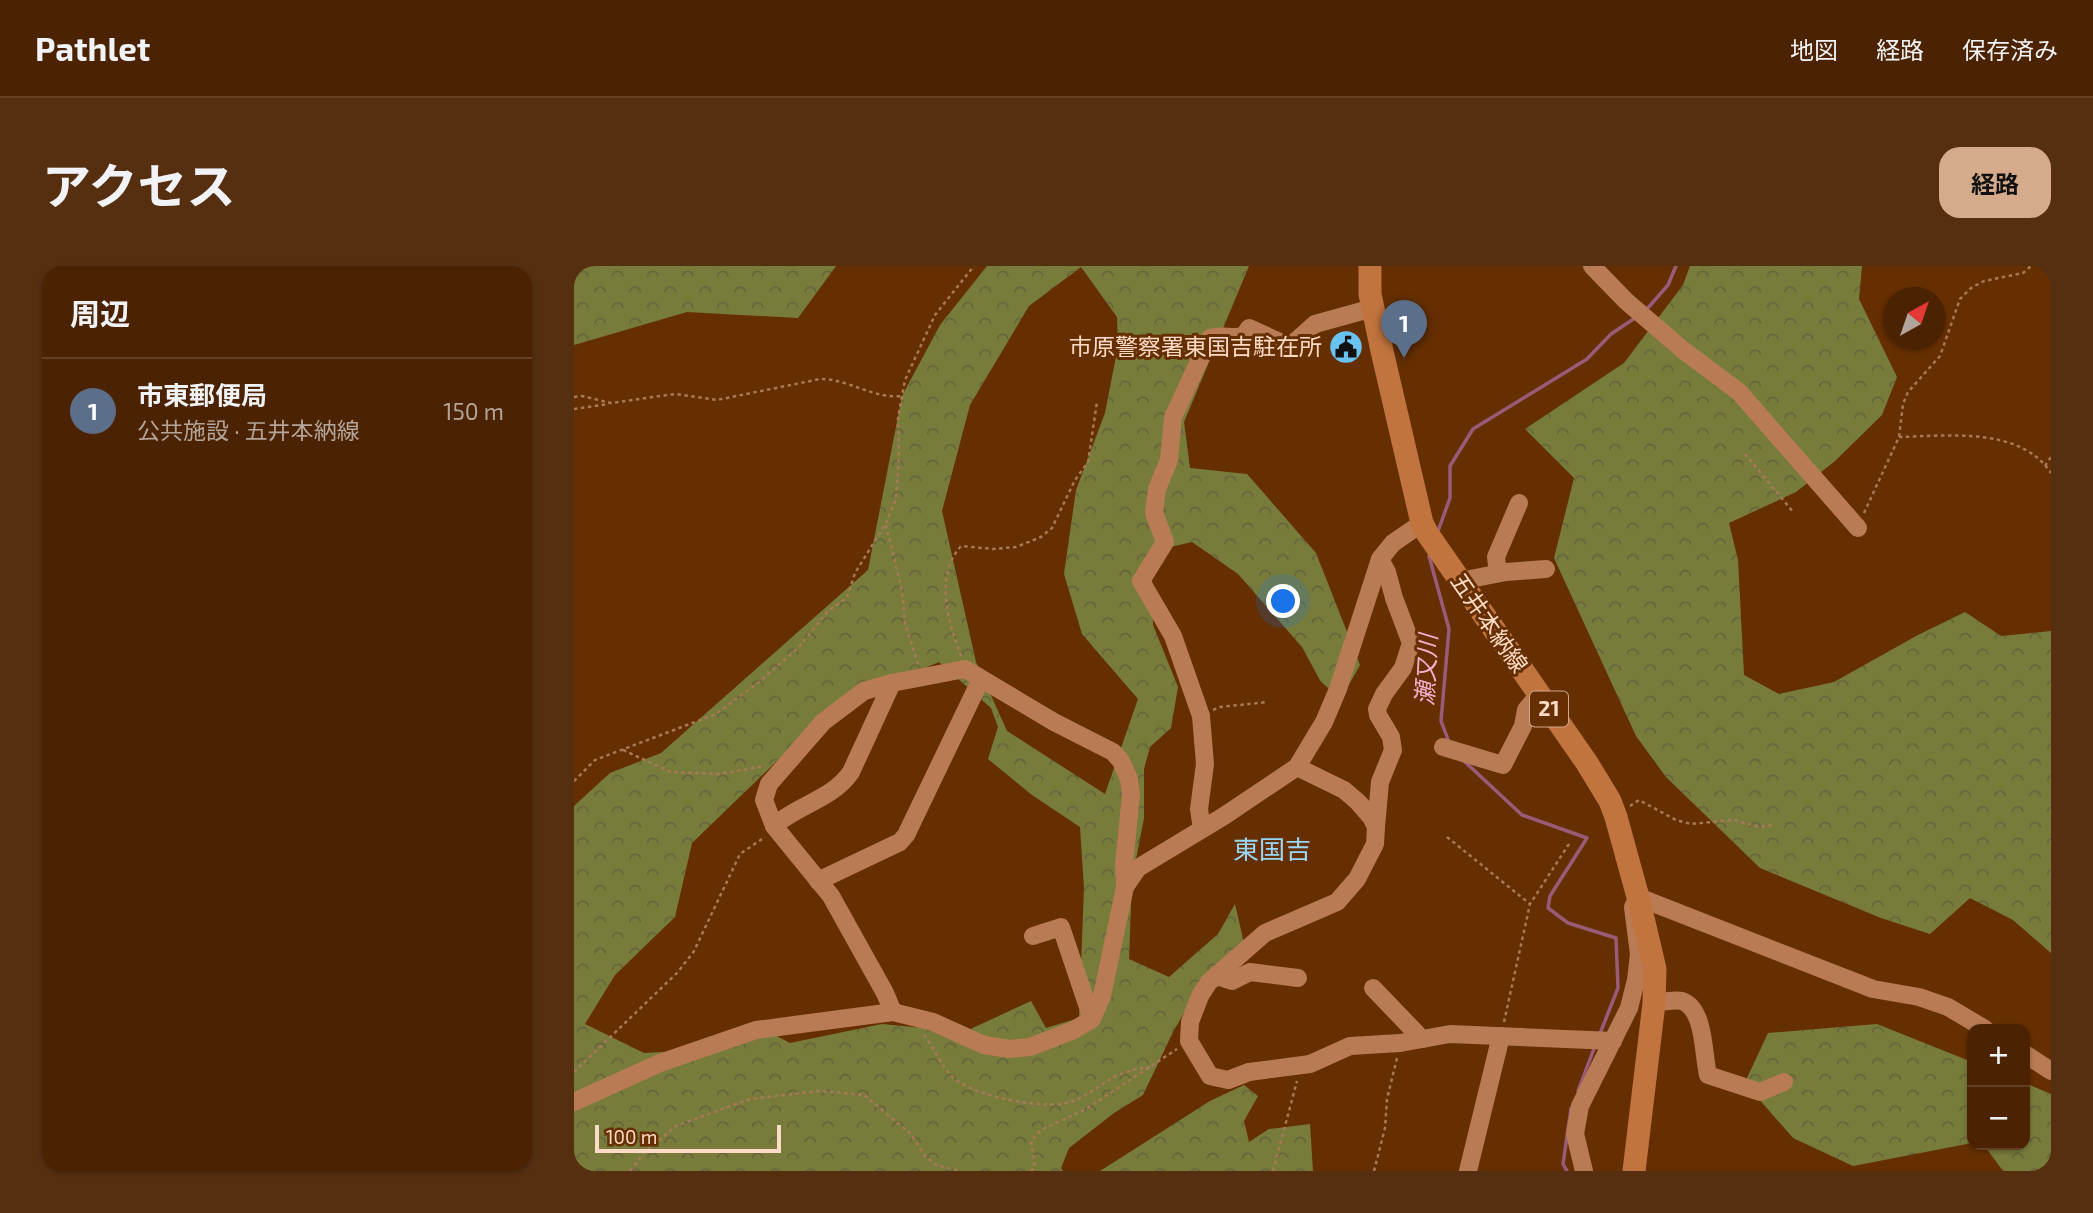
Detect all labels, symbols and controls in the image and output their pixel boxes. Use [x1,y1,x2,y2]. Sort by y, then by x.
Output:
text: Pathlet [35,28,150,68]
text: 地図 [1790,35,1838,64]
text: 経路 [1876,35,1924,64]
text: 保存済み [1962,35,2058,64]
button: 経路 [1939,147,2051,218]
text: アクセス [42,155,236,214]
north arrow [1883,287,1946,350]
text: 周辺 [70,295,130,331]
pin: 1 [1381,300,1427,358]
public building icon: 市原警察署東国吉駐在所 [1327,328,1365,366]
place label: 市原警察署東国吉駐在所 [1069,332,1322,360]
text: 市東郵便局 [137,379,267,410]
text: 1 [88,397,98,425]
text: 150 m [443,397,504,425]
text: 公共施設 · 五井本納線 [137,416,360,444]
street label: 五井本納線 [1445,567,1534,678]
your location [1266,584,1300,618]
water label: 瀬又川 [1409,630,1442,707]
road number: 21 [1530,692,1568,726]
district label: 東国吉 [1233,833,1311,864]
map controls [1967,1024,2030,1150]
button: + [1967,1024,2030,1087]
button: − [1967,1087,2030,1150]
scale bar [595,1122,780,1154]
text: 100 m [606,1125,657,1148]

